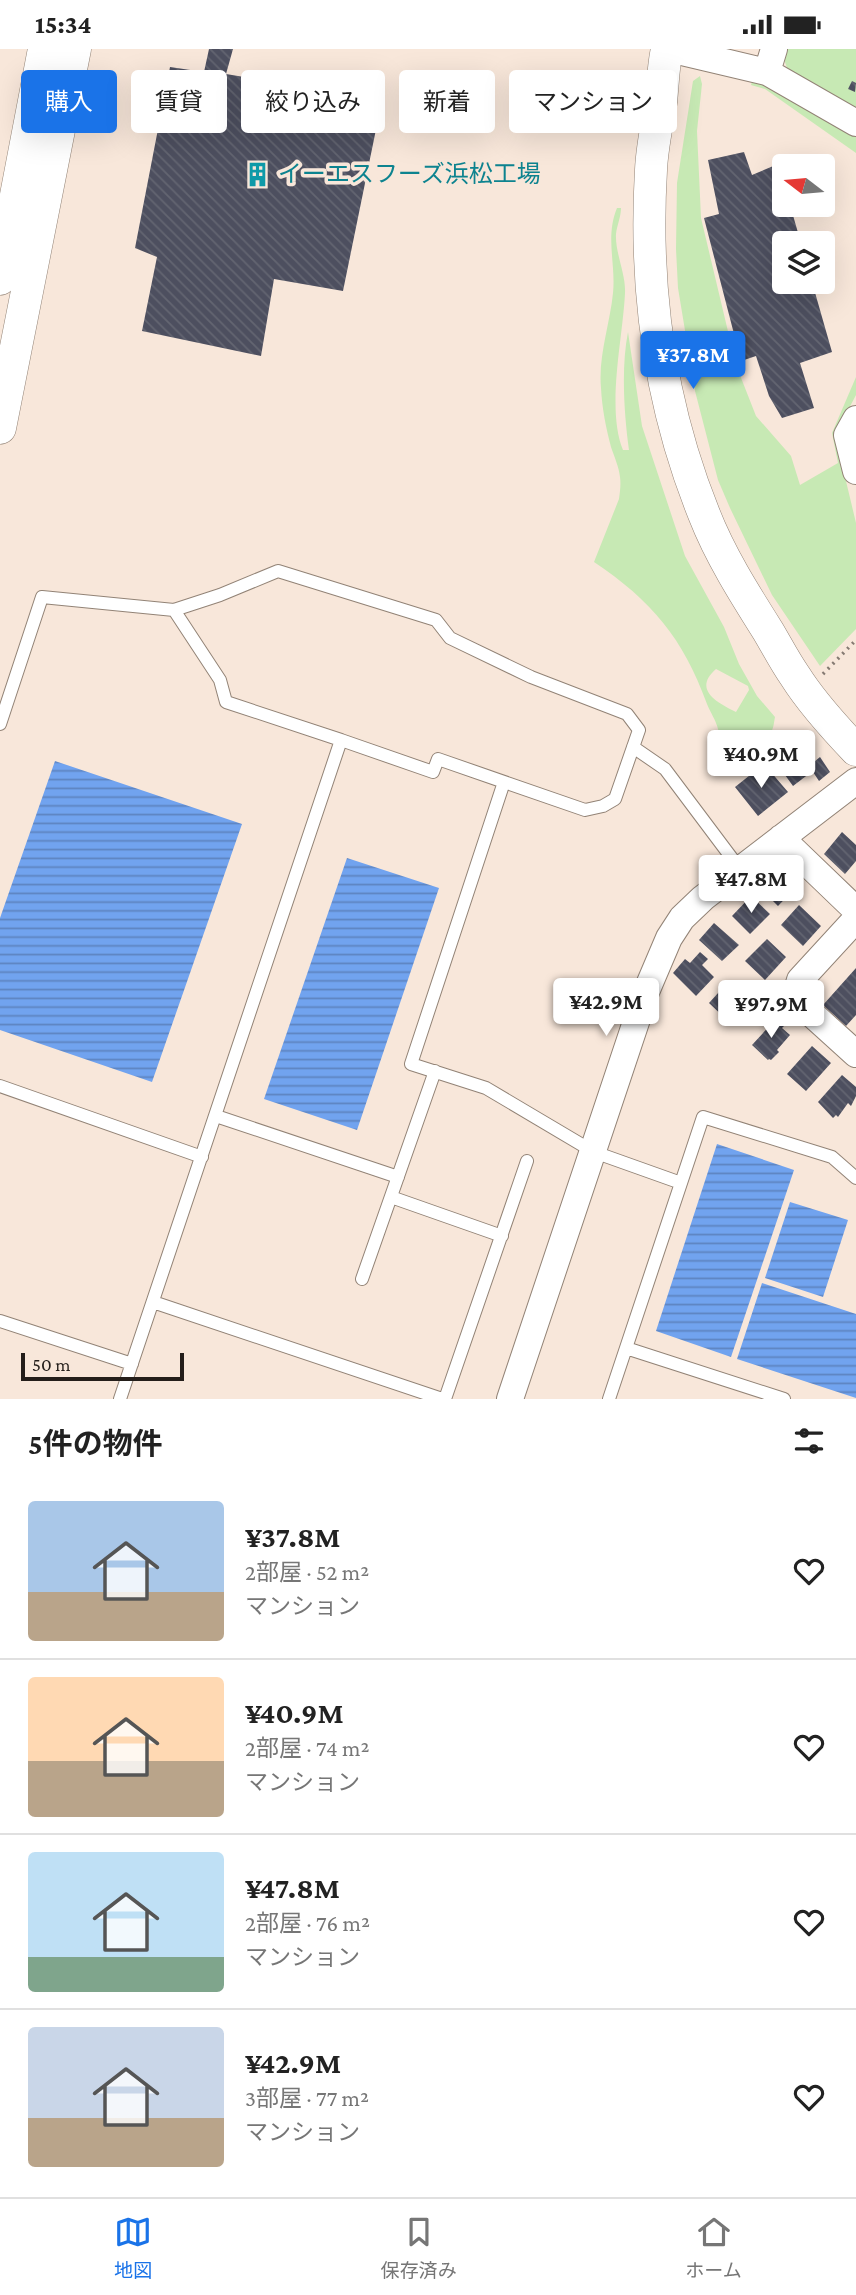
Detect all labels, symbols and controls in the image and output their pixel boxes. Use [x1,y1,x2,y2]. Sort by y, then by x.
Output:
text: 15:34 [35,10,91,39]
chip: 購入 [21,70,117,133]
chip: 賃貸 [131,70,227,133]
chip: 絞り込み [241,70,385,133]
chip: 新着 [399,70,495,133]
chip: マンション [509,70,677,133]
north arrow [772,154,835,217]
map controls [772,154,835,294]
building icon: イーエスフーズ浜松工場 [244,160,272,188]
place label: イーエスフーズ浜松工場 [278,160,541,187]
button: layers [772,231,835,294]
pin: ¥37.8M [636,331,750,391]
text: ¥37.8M [656,341,730,367]
pin: ¥40.9M [704,731,818,790]
text: ¥40.9M [723,740,799,766]
pin: ¥47.8M [694,855,808,915]
text: ¥47.8M [715,865,787,891]
pin: ¥42.9M [549,979,663,1038]
pin: ¥97.9M [714,981,828,1040]
text: ¥42.9M [569,988,643,1014]
text: ¥97.9M [734,990,808,1016]
scale bar [21,1350,184,1382]
text: 50 m [32,1354,71,1375]
icon: filters [790,1422,828,1460]
text: 5件の物件 [28,1427,163,1460]
text: ¥37.8M [245,1520,340,1553]
icon: home [84,1529,168,1613]
icon: heart [790,1552,828,1590]
text: 2部屋 · 52 m² [245,1559,369,1585]
text: マンション [245,1593,360,1619]
text: ¥40.9M [245,1696,344,1729]
icon: home [84,1705,168,1789]
icon: heart [790,1728,828,1766]
text: 2部屋 · 74 m² [245,1735,369,1761]
text: マンション [245,1769,360,1795]
text: ¥47.8M [245,1871,340,1904]
icon: home [84,1880,168,1964]
icon: heart [790,1903,828,1941]
text: 2部屋 · 76 m² [245,1910,370,1936]
text: マンション [245,1944,360,1970]
text: ¥42.9M [245,2046,341,2079]
icon: home [84,2055,168,2139]
icon: heart [790,2078,828,2116]
text: 3部屋 · 77 m² [245,2085,369,2111]
text: マンション [245,2119,360,2145]
tab: 地図 [114,2213,152,2282]
tab: 保存済み [381,2213,457,2282]
tab: ホーム [685,2213,742,2282]

